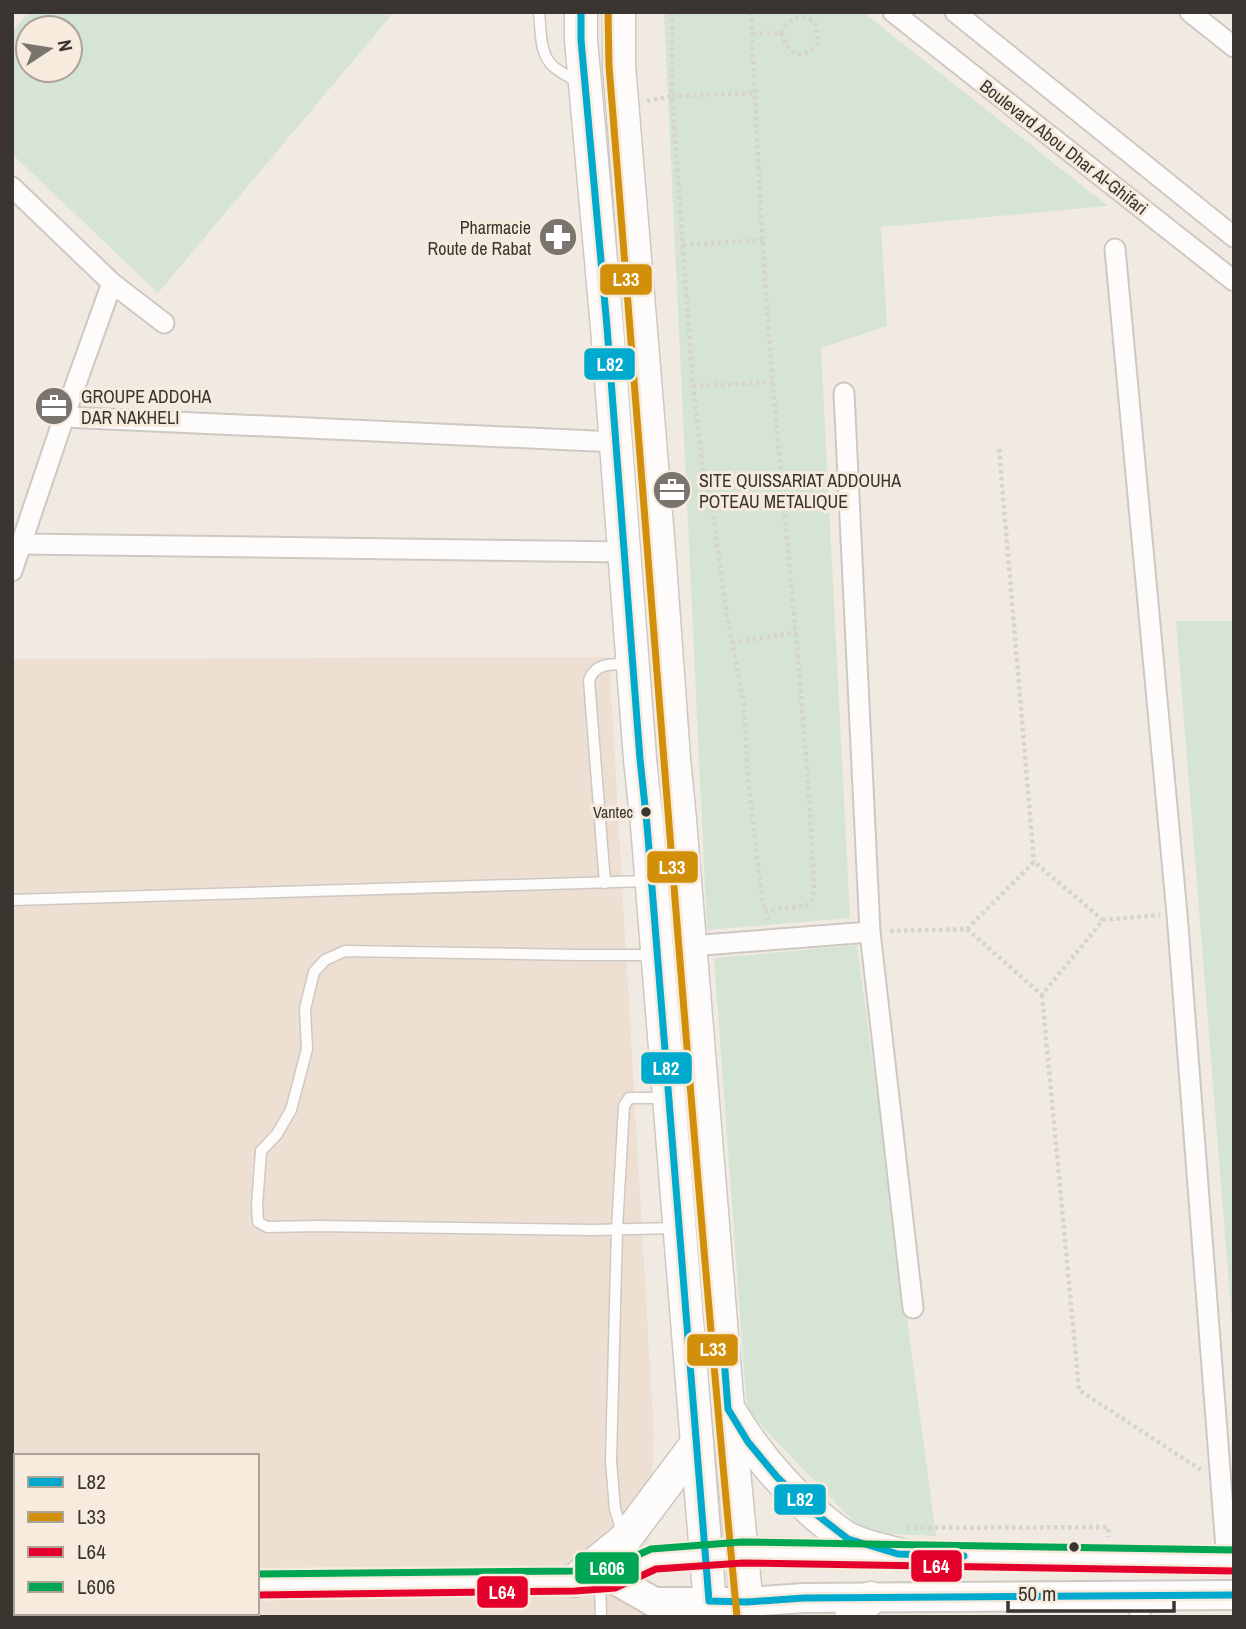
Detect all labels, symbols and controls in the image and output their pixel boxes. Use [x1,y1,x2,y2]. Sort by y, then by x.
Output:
north arrow [14,14,84,84]
text: N [52,37,80,54]
street label: Boulevard Abou Dhar Al-Ghifari [975,74,1153,220]
place label: Pharmacie Route de Rabat [428,215,531,261]
pharmacy icon: Pharmacie Route de Rabat [537,216,579,258]
line badge: L33 [599,263,653,296]
text: L33 [613,266,640,292]
line badge: L82 [583,347,636,381]
text: L82 [597,351,624,377]
place label: GROUPE ADDOHA DAR NAKHELI [81,384,212,430]
office icon: GROUPE ADDOHA DAR NAKHELI [33,385,75,427]
place label: SITE QUISSARIAT ADDOUHA POTEAU METALIQUE [699,468,901,514]
office icon: SITE QUISSARIAT ADDOUHA POTEAU METALIQUE [651,469,693,511]
place label: Vantec [593,801,633,823]
marker: Vantec [639,805,653,819]
line badge: L33 [646,850,699,884]
text: L33 [659,854,686,880]
line badge: L82 [640,1051,693,1085]
text: L82 [653,1055,680,1081]
line badge: L33 [686,1333,739,1367]
text: L33 [700,1336,727,1362]
legend [14,1454,259,1615]
text: L82 [77,1467,106,1496]
line badge: L82 [773,1483,827,1516]
text: L82 [787,1486,814,1512]
text: L33 [77,1502,106,1531]
text: L64 [77,1537,106,1566]
unlabelled marker [1067,1540,1081,1554]
line badge: L64 [910,1549,963,1583]
line badge: L606 [574,1551,640,1585]
text: L64 [923,1553,950,1579]
text: L606 [589,1555,625,1581]
scale bar [1008,1570,1174,1614]
text: L606 [77,1572,115,1601]
line badge: L64 [476,1575,529,1609]
text: L64 [489,1579,516,1605]
text: 50 m [1018,1579,1056,1608]

